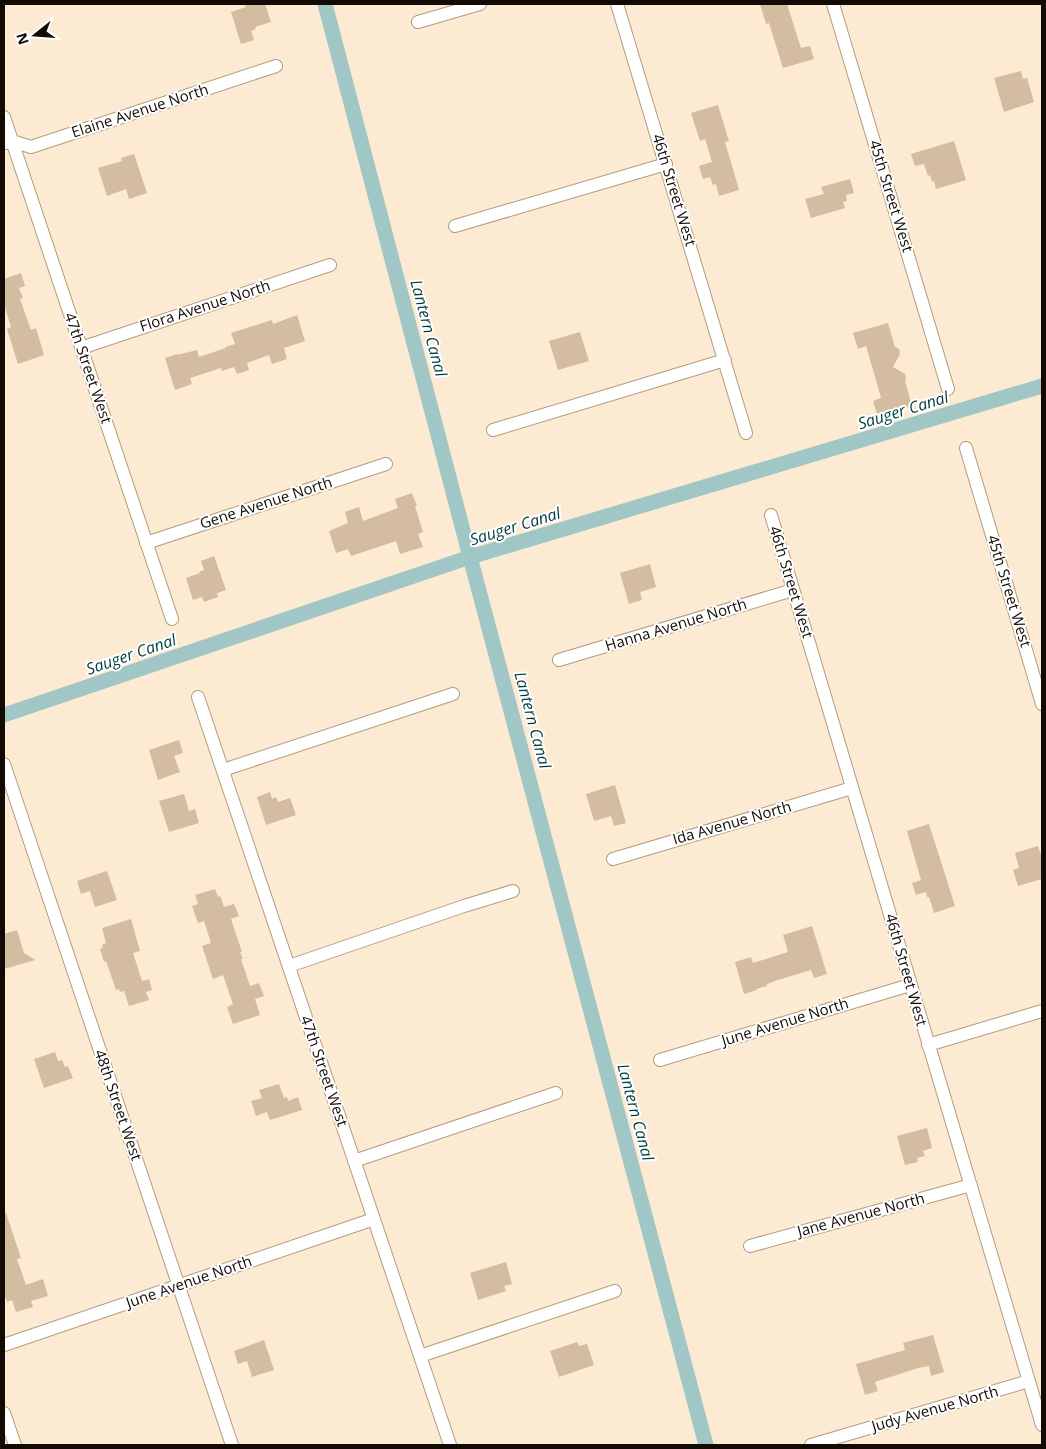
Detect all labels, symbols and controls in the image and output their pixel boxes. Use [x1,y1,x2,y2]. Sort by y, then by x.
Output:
north arrow [10,10,60,60]
text: N [11,31,33,47]
street label: Elaine Avenue North [69,78,211,142]
street label: 46th Street West [648,131,701,248]
street label: 45th Street West [865,137,918,254]
street label: Flora Avenue North [137,275,272,336]
water label: Lantern Canal [405,277,453,380]
street label: 47th Street West [61,310,117,426]
water label: Sauger Canal [855,385,952,434]
street label: Gene Avenue North [197,471,334,533]
water label: Sauger Canal [467,501,564,550]
street label: 46th Street West [765,523,818,640]
street label: 45th Street West [983,532,1036,649]
street label: Hanna Avenue North [602,593,749,655]
water label: Sauger Canal [83,628,180,680]
water label: Lantern Canal [509,669,557,772]
street label: Ida Avenue North [670,796,793,849]
street label: 46th Street West [881,911,933,1028]
street label: June Avenue North [717,992,851,1050]
street label: 47th Street West [297,1013,353,1129]
street label: 48th Street West [91,1047,147,1163]
water label: Lantern Canal [612,1061,660,1164]
street label: Jane Avenue North [793,1187,927,1241]
street label: June Avenue North [121,1250,254,1313]
street label: Judy Avenue North [867,1380,1000,1436]

